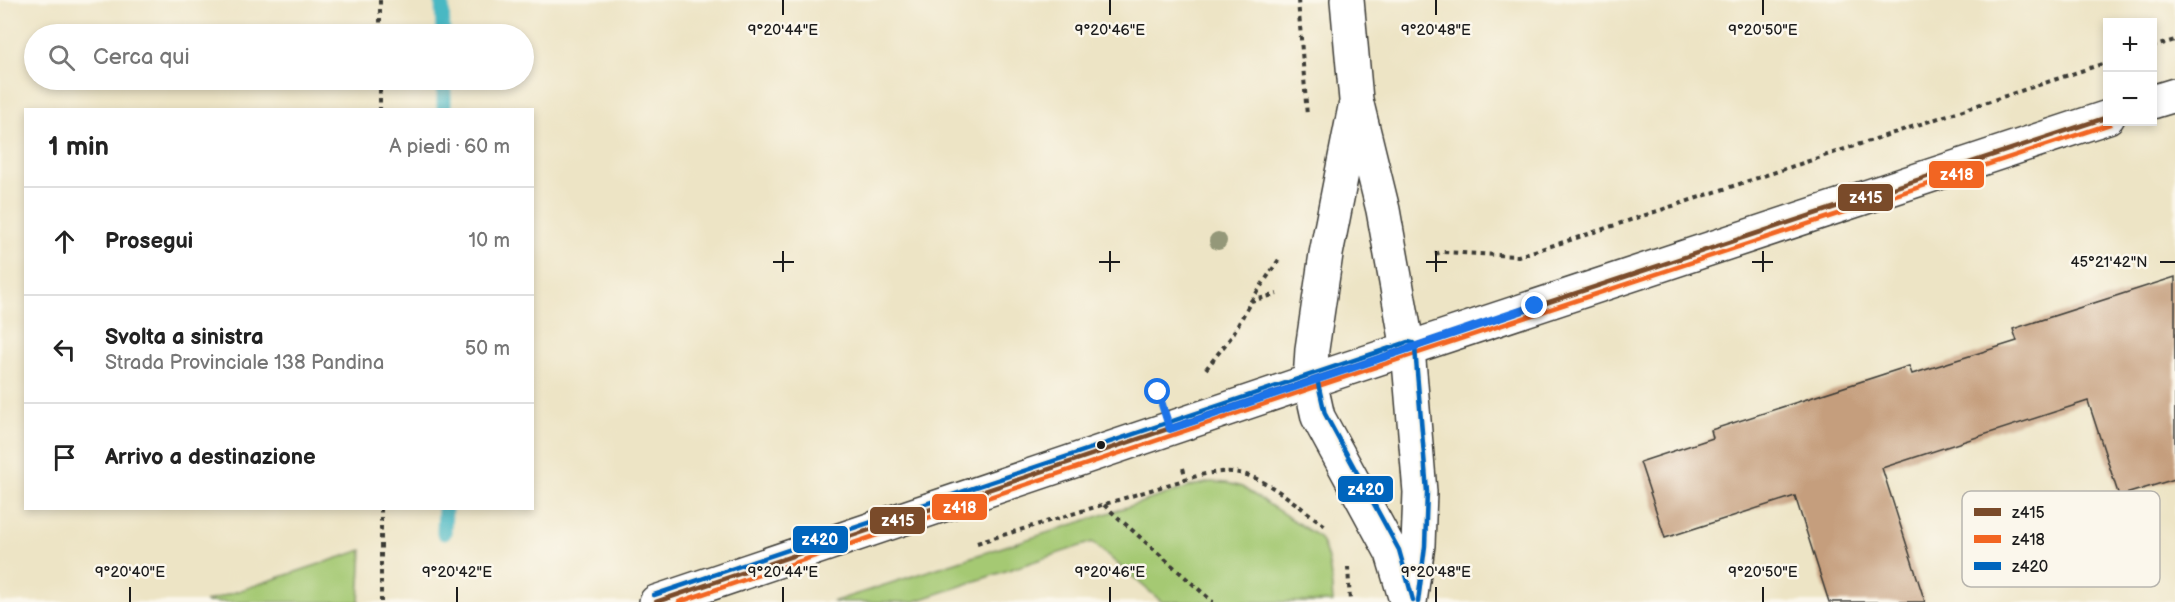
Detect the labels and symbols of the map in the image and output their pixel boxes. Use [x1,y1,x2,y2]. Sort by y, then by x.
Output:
text: 9°20'44"E [748,21,818,40]
text: 9°20'46"E [1075,21,1145,40]
text: 9°20'48"E [1401,21,1471,40]
text: 9°20'50"E [1728,21,1798,40]
line badge: z418 [1928,160,1985,189]
text: z418 [1940,166,1974,185]
line badge: z415 [1837,183,1894,212]
text: z415 [1850,189,1882,208]
text: 45°21'42"N [2070,253,2148,272]
route end [1521,292,1547,318]
route start [1144,378,1170,404]
unlabelled marker [1095,439,1107,451]
line badge: z420 [1337,475,1394,503]
text: z420 [1348,481,1384,500]
legend [1962,491,2160,587]
line badge: z418 [931,493,988,521]
text: z418 [943,499,977,518]
text: z415 [2012,504,2045,523]
line badge: z415 [869,506,926,535]
text: z415 [882,512,914,531]
line badge: z420 [792,525,849,554]
text: z420 [802,531,838,550]
text: z418 [2012,531,2045,550]
text: z420 [2012,558,2048,577]
text: 9°20'40"E [95,563,165,582]
text: 9°20'42"E [422,563,492,582]
text: 9°20'44"E [748,563,818,582]
text: 9°20'46"E [1075,563,1145,582]
text: 9°20'48"E [1401,563,1471,582]
text: 9°20'50"E [1728,563,1798,582]

